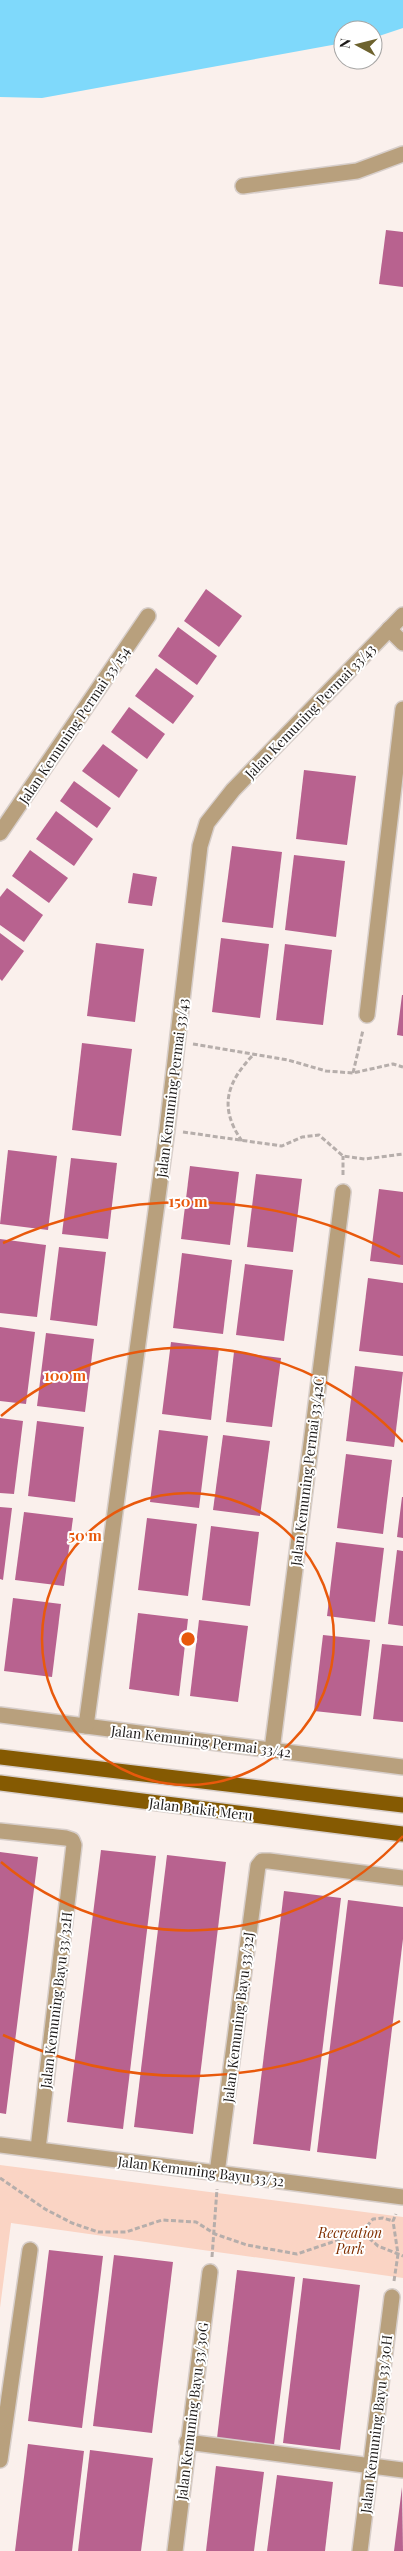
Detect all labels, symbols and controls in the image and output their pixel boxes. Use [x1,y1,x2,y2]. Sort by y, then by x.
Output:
north arrow [333,20,383,70]
text: N [335,37,355,50]
street label: Jalan Kemuning Permai 33/43 [240,639,380,783]
street label: Jalan Kemuning Permai 33/154 [13,642,134,808]
street label: Jalan Kemuning Permai 33/43 [151,997,192,1180]
text: 150 m [168,1191,208,1211]
text: 100 m [44,1365,87,1385]
street label: Jalan Kemuning Permai 33/42C [286,1375,328,1568]
text: 50 m [68,1525,102,1545]
centre of rings [179,1630,197,1648]
street label: Jalan Kemuning Permai 33/42 [109,1720,292,1762]
street label: Jalan Bukit Meru [147,1793,254,1825]
street label: Jalan Kemuning Bayu 33/32H [36,1910,76,2090]
street label: Jalan Kemuning Bayu 33/32J [218,1930,258,2104]
street label: Jalan Kemuning Bayu 33/32 [116,2151,285,2191]
park label: Recreation Park [317,2223,382,2258]
street label: Jalan Kemuning Bayu 33/30G [172,2321,212,2502]
street label: Jalan Kemuning Bayu 33/30H [356,2333,396,2515]

